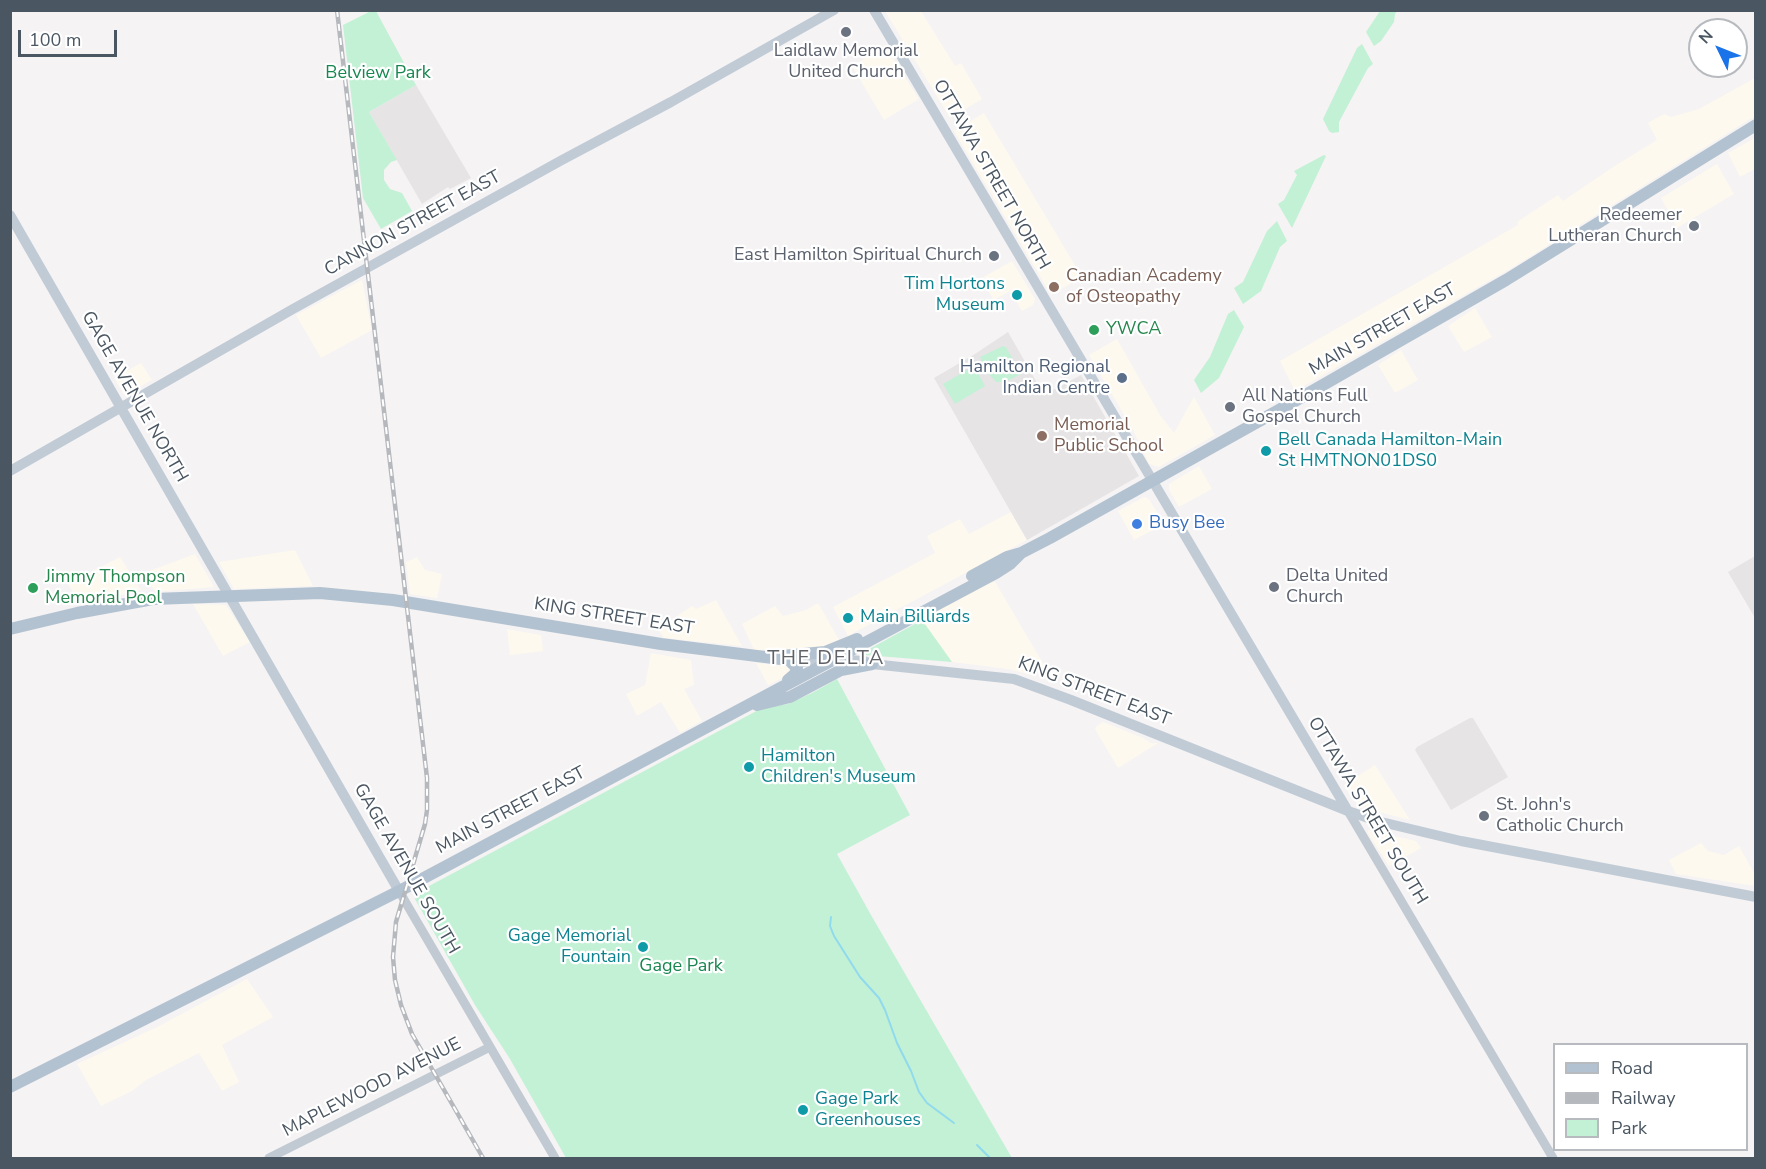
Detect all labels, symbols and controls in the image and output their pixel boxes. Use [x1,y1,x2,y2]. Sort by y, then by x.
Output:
scale bar [21,18,120,56]
north arrow [1688,18,1748,78]
marker: Laidlaw Memorial United Church [839,25,853,39]
text: N [1694,25,1718,49]
text: 100 m [29,28,81,52]
place label: Laidlaw Memorial United Church [774,41,918,84]
park label: Belview Park [325,63,431,85]
street label: OTTAWA STREET NORTH [928,76,1054,274]
street label: CANNON STREET EAST [321,167,505,281]
place label: Redeemer Lutheran Church [1548,205,1682,248]
marker: Redeemer Lutheran Church [1687,219,1701,233]
place label: East Hamilton Spiritual Church [734,245,982,267]
marker: East Hamilton Spiritual Church [987,249,1001,263]
place label: Canadian Academy of Osteopathy [1066,266,1222,308]
place label: Tim Hortons Museum [904,274,1005,316]
street label: MAIN STREET EAST [1306,279,1460,381]
marker: Canadian Academy of Osteopathy [1047,280,1061,294]
marker: Tim Hortons Museum [1010,288,1024,302]
street label: GAGE AVENUE NORTH [76,308,192,486]
place label: YWCA [1106,319,1161,341]
marker: YWCA [1087,323,1101,337]
place label: Hamilton Regional Indian Centre [960,357,1110,400]
marker: Hamilton Regional Indian Centre [1115,371,1129,385]
place label: All Nations Full Gospel Church [1242,386,1368,428]
marker: All Nations Full Gospel Church [1223,400,1237,414]
place label: Memorial Public School [1054,415,1163,458]
marker: Memorial Public School [1035,429,1049,443]
place label: Bell Canada Hamilton-Main St HMTNON01DS0 [1278,430,1502,472]
marker: Bell Canada Hamilton-Main St HMTNON01DS0 [1259,444,1273,458]
place label: Busy Bee [1149,513,1225,535]
marker: Busy Bee [1130,517,1144,531]
place label: Delta United Church [1286,566,1388,608]
place label: Jimmy Thompson Memorial Pool [45,567,185,610]
marker: Delta United Church [1267,580,1281,594]
marker: Jimmy Thompson Memorial Pool [26,581,40,595]
street label: KING STREET EAST [532,594,696,640]
place label: Main Billiards [860,607,970,629]
marker: Main Billiards [841,611,855,625]
district label: THE DELTA [767,647,885,671]
street label: KING STREET EAST [1015,653,1173,731]
street label: OTTAWA STREET SOUTH [1302,713,1432,909]
place label: Hamilton Children's Museum [761,746,916,789]
marker: Hamilton Children's Museum [742,760,756,774]
street label: MAIN STREET EAST [433,763,589,859]
street label: GAGE AVENUE SOUTH [348,780,464,958]
place label: St. John's Catholic Church [1496,795,1624,838]
marker: St. John's Catholic Church [1477,809,1491,823]
place label: Gage Memorial Fountain [508,926,631,968]
marker: Gage Memorial Fountain [636,940,650,954]
park label: Gage Park [639,956,723,978]
street label: MAPLEWOOD AVENUE [279,1034,465,1142]
legend [1553,1043,1748,1151]
text: Road [1611,1056,1653,1080]
text: Railway [1611,1086,1676,1110]
place label: Gage Park Greenhouses [815,1089,921,1132]
marker: Gage Park Greenhouses [796,1103,810,1117]
text: Park [1611,1116,1647,1140]

